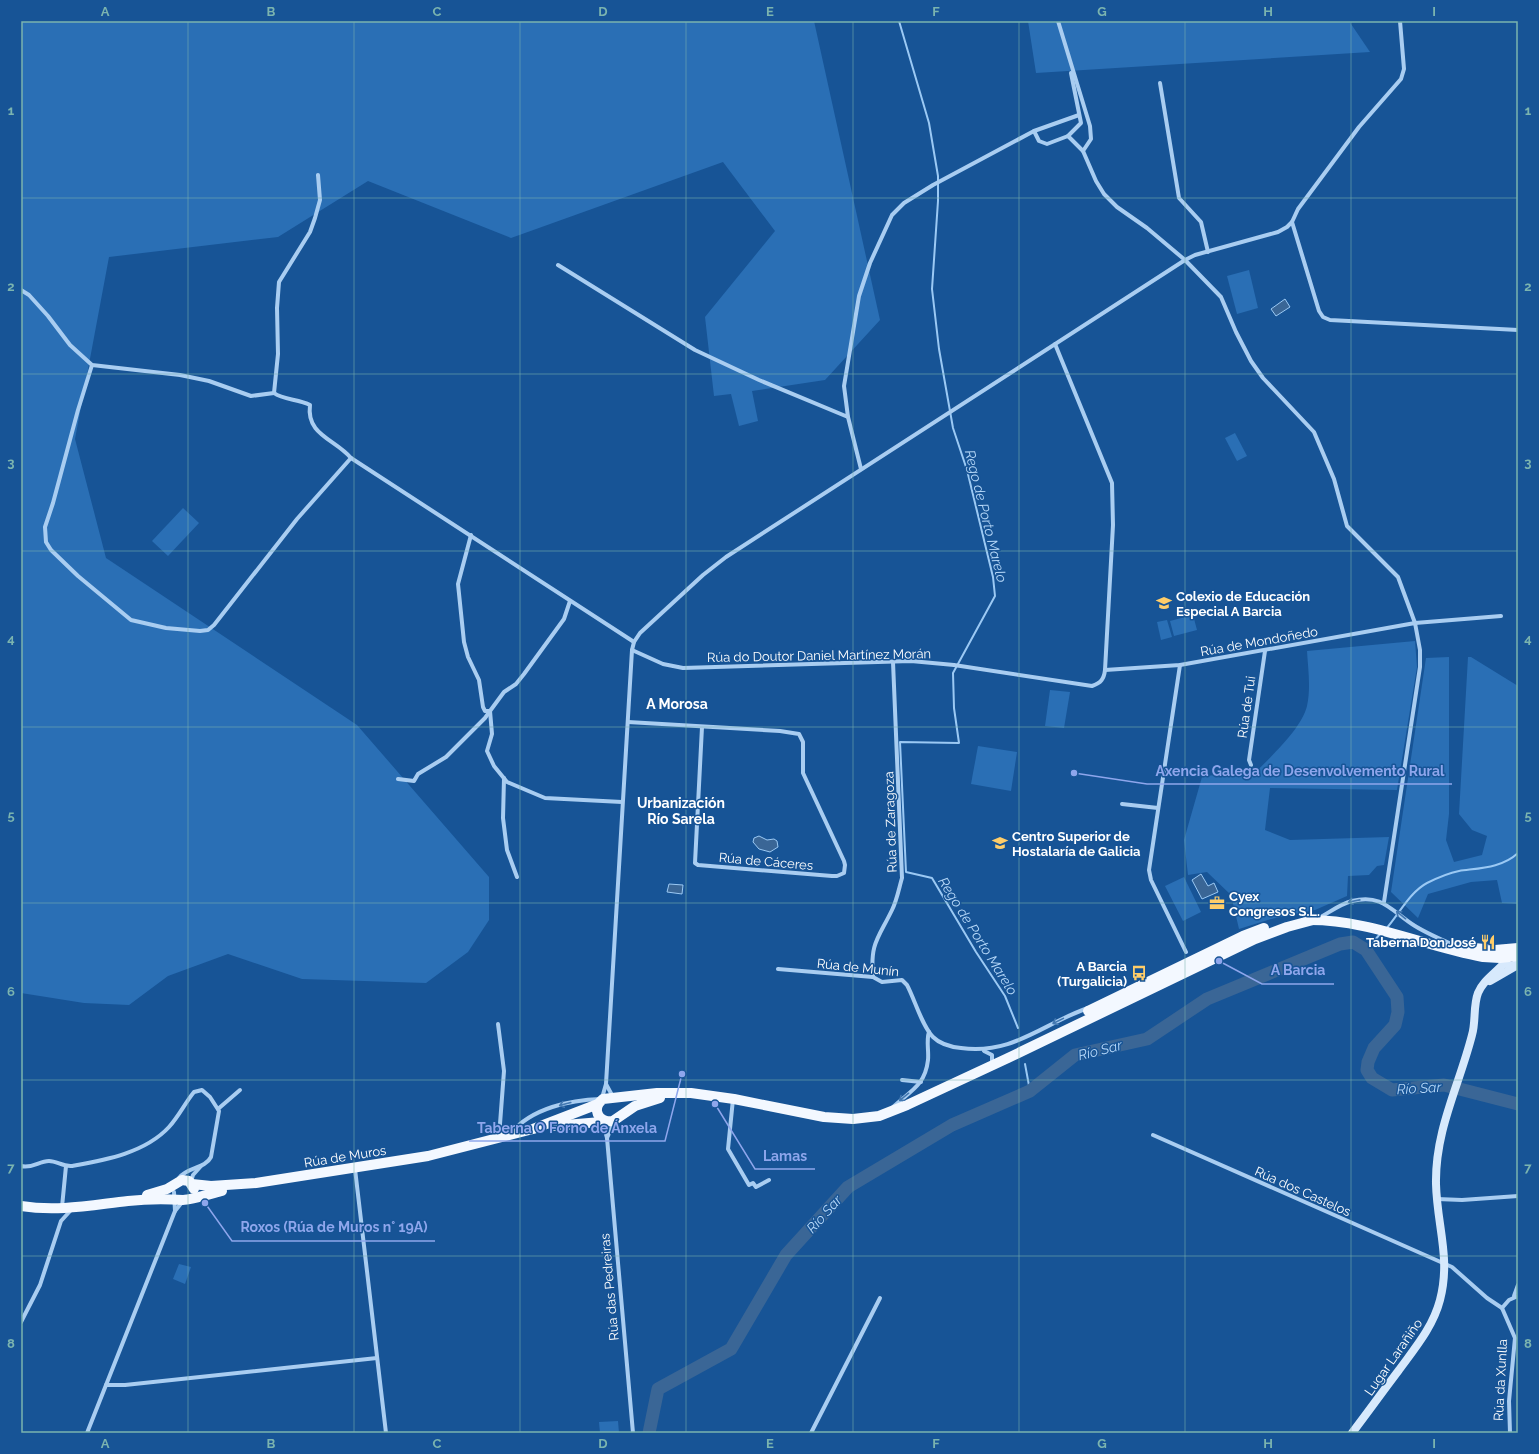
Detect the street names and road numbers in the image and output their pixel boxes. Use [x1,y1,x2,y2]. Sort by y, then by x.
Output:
street label: Rúa de Mondoñedo [1199,624,1319,659]
street label: Rúa do Doutor Daniel Martínez Morán [707,646,931,665]
street label: Rúa de Tui [1235,675,1258,739]
street label: Rúa de Zaragoza [881,771,900,873]
street label: Rúa de Cáceres [718,850,814,873]
street label: Rúa de Munín [816,956,900,979]
street label: Rúa de Muros [303,1143,387,1170]
street label: Rúa dos Castelos [1252,1164,1353,1219]
street label: Rúa das Pedreiras [597,1233,622,1341]
street label: Lugar Larañiño [1361,1316,1426,1398]
street label: Rúa da Xunlla [1491,1339,1510,1421]

